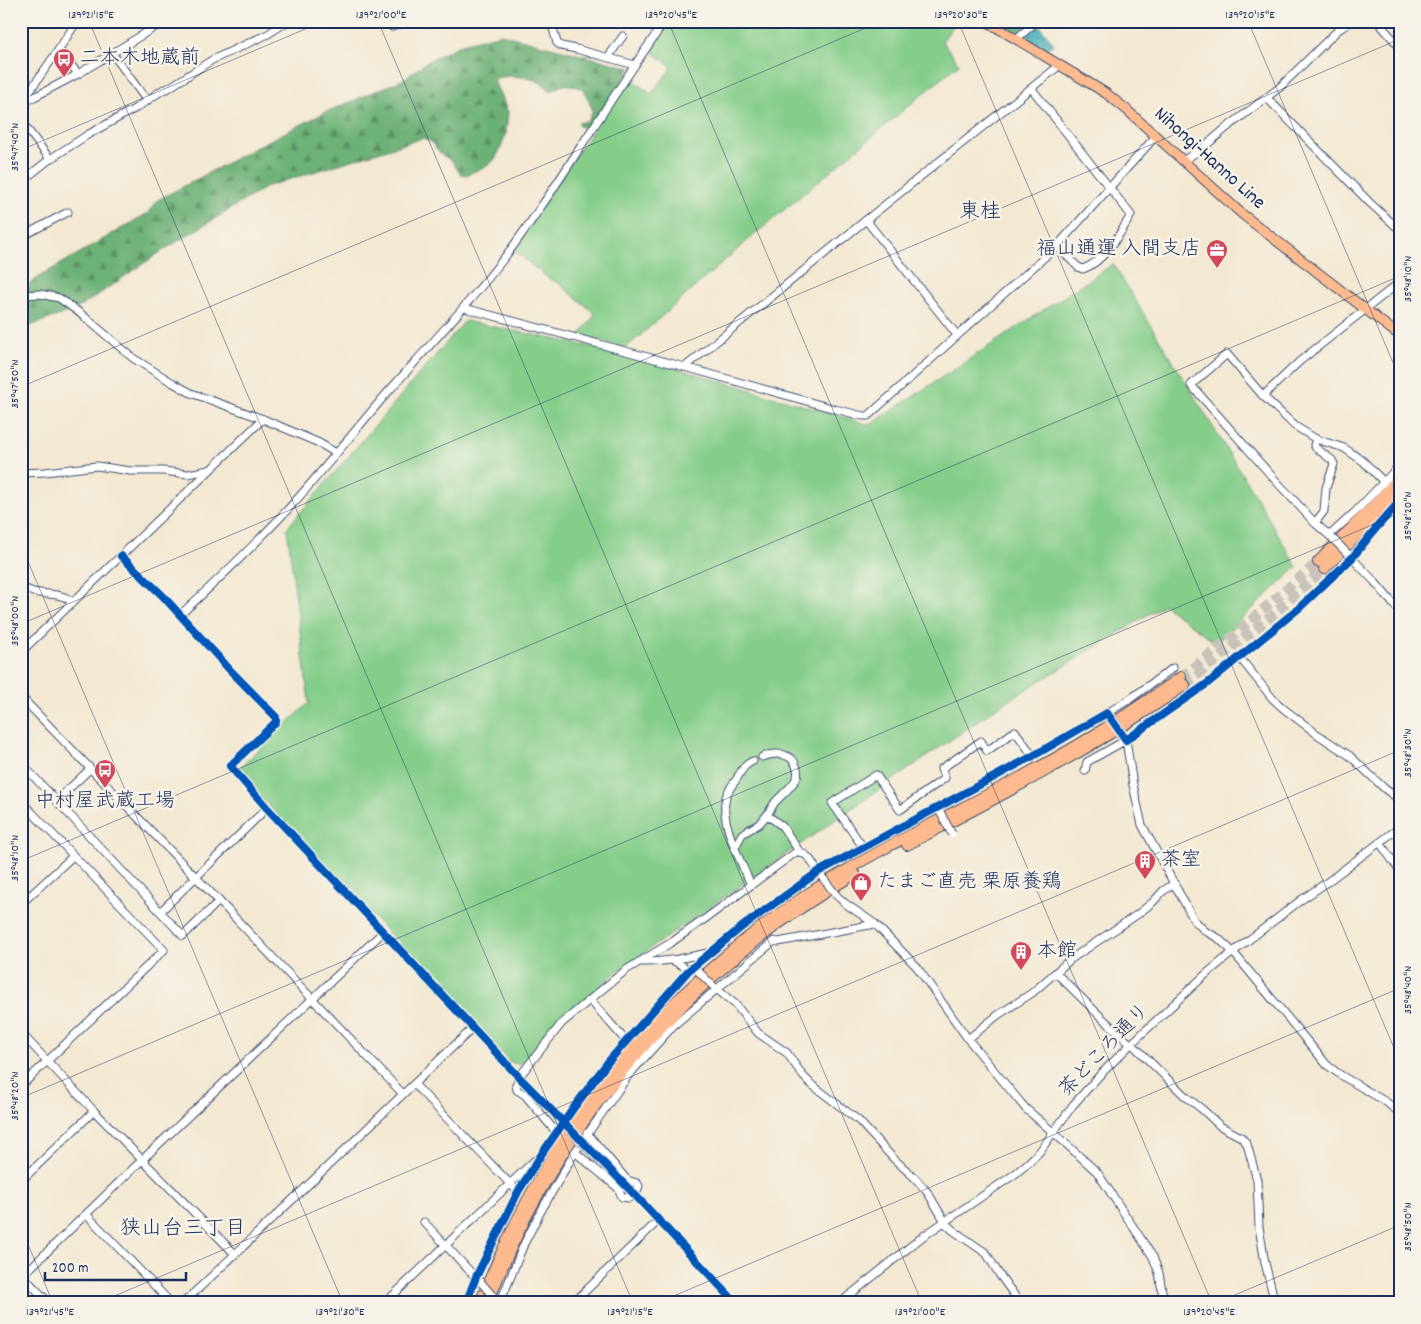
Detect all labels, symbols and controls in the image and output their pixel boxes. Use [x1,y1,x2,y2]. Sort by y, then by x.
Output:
text: 139°21'15"E [68,7,114,24]
text: 139°21'00"E [356,7,407,24]
text: 139°20'45"E [645,7,697,24]
text: 139°20'30"E [934,7,988,24]
text: 139°20'15"E [1225,7,1275,24]
place label: 二本木地蔵前 [80,45,200,73]
bus stop icon: 二本木地蔵前 [52,47,76,78]
street label: Nihongi-Hanno Line [1147,101,1271,217]
text: 35°47'40"N [7,123,24,171]
district label: 東桂 [959,198,1001,228]
place label: 福山通運 入間支店 [1036,236,1201,264]
office icon: 福山通運 入間支店 [1205,238,1229,269]
text: 35°48'10"N [1400,256,1417,302]
text: 35°47'50"N [7,359,24,408]
text: 35°48'20"N [1400,491,1417,540]
text: 35°48'00"N [7,596,24,646]
text: 35°48'30"N [1400,728,1417,777]
bus stop icon: 中村屋武蔵工場 [93,758,117,789]
place label: 中村屋武蔵工場 [35,788,175,816]
text: 35°48'10"N [7,835,24,881]
place label: 茶室 [1161,847,1201,875]
building icon: 茶室 [1133,849,1157,880]
place label: たまご直売 栗原養鶏 [877,869,1062,897]
shop icon: たまご直売 栗原養鶏 [849,871,873,902]
place label: 本館 [1037,938,1077,966]
building icon: 本館 [1009,940,1033,971]
text: 35°48'40"N [1400,966,1417,1014]
street label: 茶どころ通り [1053,998,1157,1104]
text: 35°48'20"N [7,1071,24,1120]
text: 35°48'50"N [1400,1202,1417,1252]
district label: 狭山台三丁目 [120,1215,246,1245]
scale bar [45,1249,186,1281]
text: 200 m [52,1258,89,1280]
text: 139°21'45"E [26,1304,74,1321]
text: 139°21'30"E [315,1304,365,1321]
text: 139°21'15"E [607,1304,653,1321]
text: 139°21'00"E [895,1304,946,1321]
text: 139°20'45"E [1183,1304,1235,1321]

